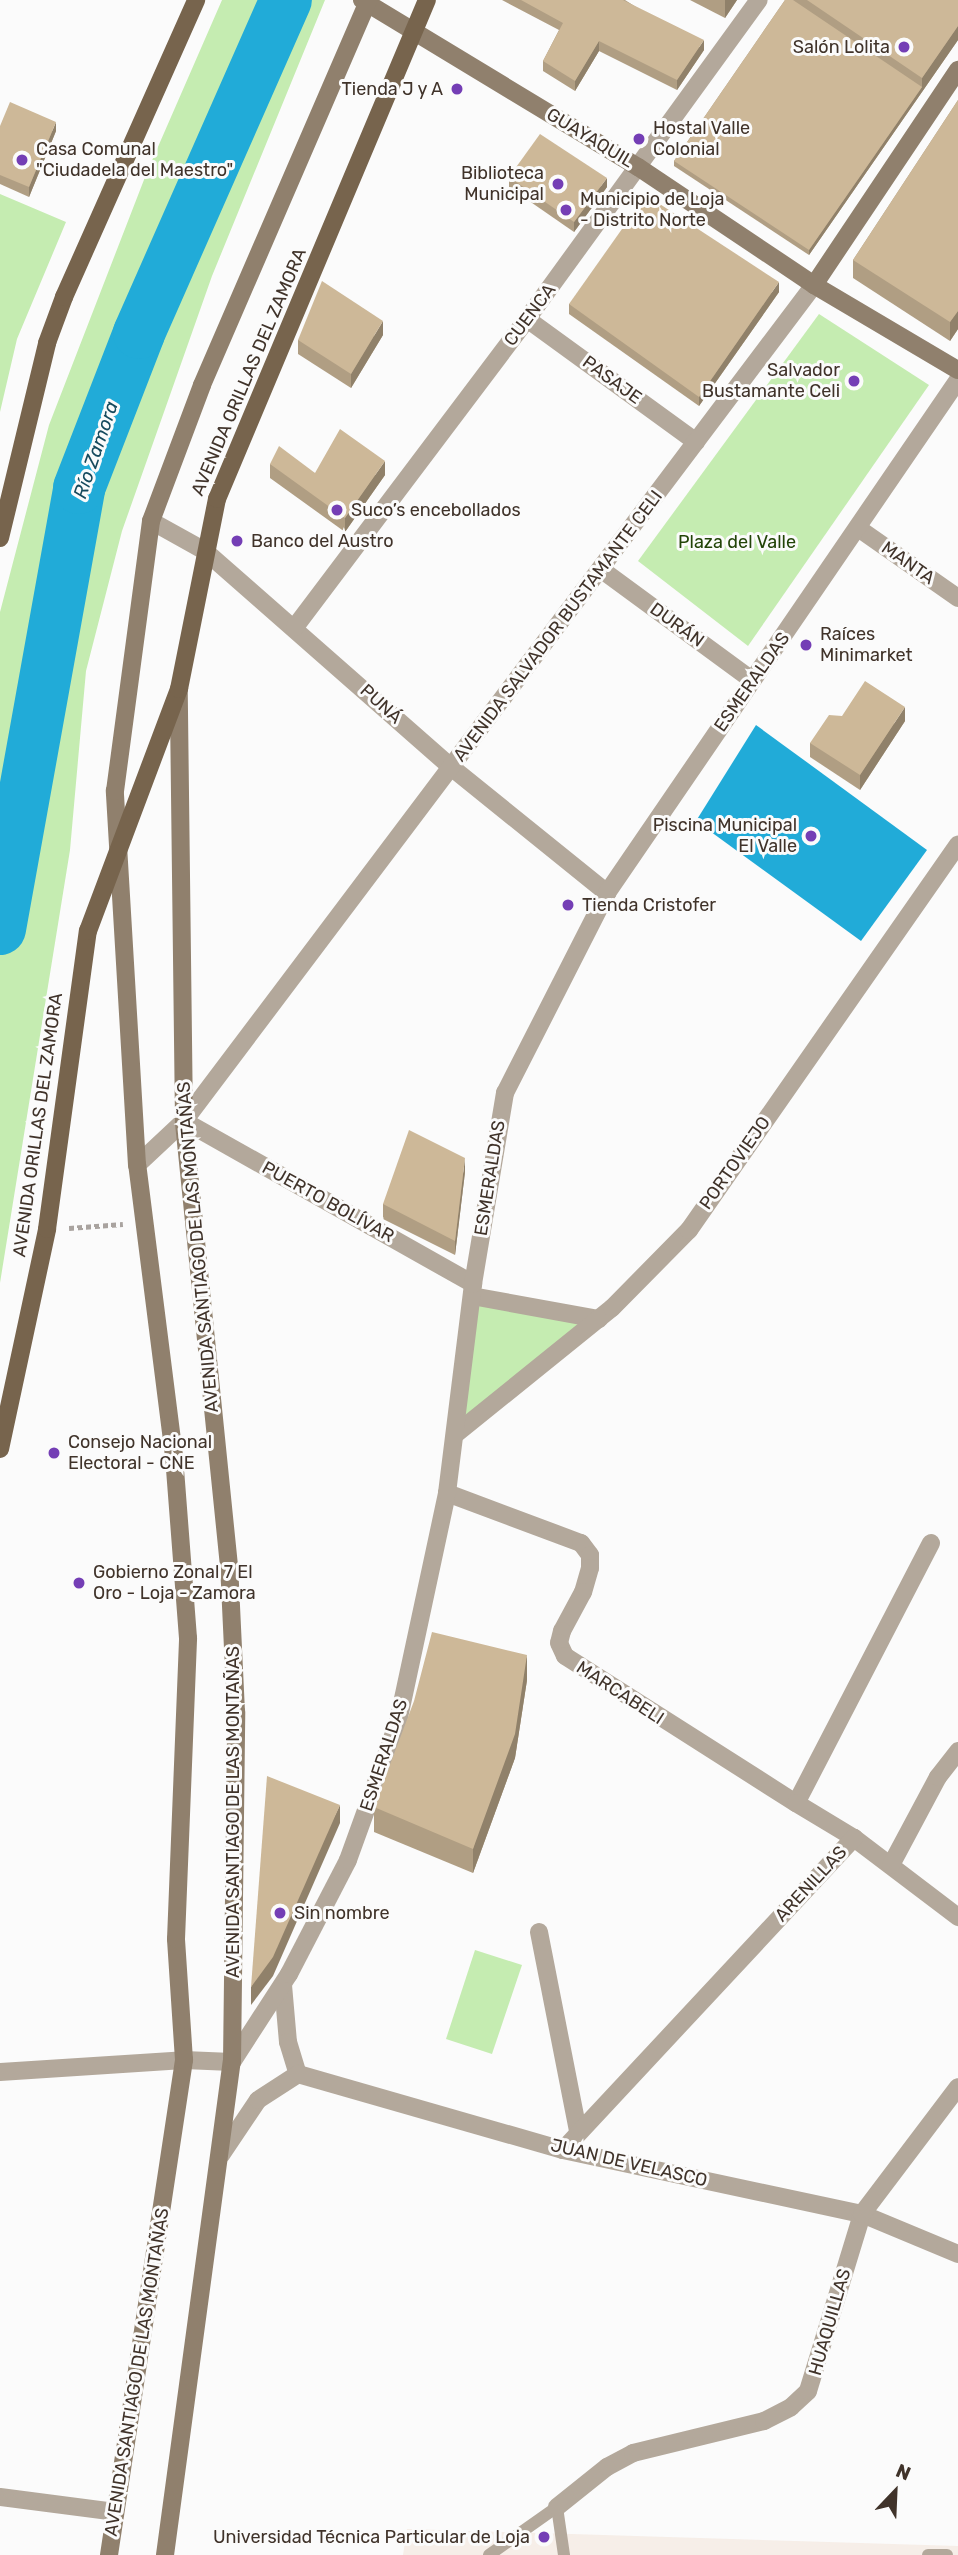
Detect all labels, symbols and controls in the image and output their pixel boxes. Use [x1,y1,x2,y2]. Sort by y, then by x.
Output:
place label: Salón Lolita [793,36,890,58]
marker: Salón Lolita [896,39,912,55]
place label: Tienda J y A [340,78,443,100]
marker: Tienda J y A [449,81,465,97]
street label: GUAYAQUIL [543,104,637,172]
place label: Hostal Valle Colonial [653,118,751,160]
marker: Hostal Valle Colonial [631,131,647,147]
place label: Casa Comunal "Ciudadela del Maestro" [36,139,233,182]
marker: Casa Comunal "Ciudadela del Maestro" [14,152,30,168]
place label: Biblioteca Municipal [461,163,544,206]
marker: Biblioteca Municipal [550,176,566,192]
place label: Municipio de Loja - Distrito Norte [580,189,724,232]
marker: Municipio de Loja - Distrito Norte [558,202,574,218]
street label: AVENIDA ORILLAS DEL ZAMORA [187,245,311,499]
street label: CUENCA [500,280,560,350]
street label: PASAJE [578,351,646,409]
place label: Salvador Bustamante Celi [702,360,840,402]
marker: Salvador Bustamante Celi [846,373,862,389]
water label: Río Zamora [69,398,123,502]
street label: AVENIDA SALVADOR BUSTAMANTE CELI [449,486,667,766]
place label: Suco’s encebollados [351,499,521,521]
marker: Suco’s encebollados [329,502,345,518]
place label: Banco del Austro [251,530,394,552]
park label: Plaza del Valle [678,531,796,553]
marker: Banco del Austro [229,533,245,549]
street label: MANTA [877,537,939,589]
street label: DURÁN [646,598,708,652]
place label: Raíces Minimarket [820,624,913,666]
street label: ESMERALDAS [710,628,794,736]
marker: Raíces Minimarket [798,637,814,653]
street label: PUNÁ [356,680,406,728]
place label: Piscina Municipal El Valle [653,815,797,858]
marker: Piscina Municipal El Valle [803,828,819,844]
place label: Tienda Cristofer [582,894,716,916]
marker: Tienda Cristofer [560,897,576,913]
street label: AVENIDA ORILLAS DEL ZAMORA [9,991,67,1259]
street label: AVENIDA SANTIAGO DE LAS MONTAÑAS [173,1080,223,1414]
street label: PORTOVIEJO [695,1112,775,1214]
street label: ESMERALDAS [470,1119,510,1237]
street label: PUERTO BOLÍVAR [258,1157,398,1247]
place label: Consejo Nacional Electoral - CNE [68,1432,212,1474]
marker: Consejo Nacional Electoral - CNE [46,1445,62,1461]
place label: Gobierno Zonal 7 El Oro - Loja - Zamora [93,1562,256,1604]
marker: Gobierno Zonal 7 El Oro - Loja - Zamora [71,1575,87,1591]
street label: AVENIDA SANTIAGO DE LAS MONTAÑAS [222,1646,244,1978]
street label: MARCABELI [572,1657,668,1729]
street label: ESMERALDAS [356,1696,412,1814]
street label: ARENILLAS [771,1842,851,1926]
place label: Sin nombre [294,1902,390,1924]
marker: Sin nombre [272,1905,288,1921]
street label: JUAN DE VELASCO [548,2134,710,2192]
street label: AVENIDA SANTIAGO DE LAS MONTAÑAS [100,2206,174,2538]
street label: HUAQUILLAS [804,2266,856,2378]
north arrow [860,2457,930,2527]
text: N [893,2459,914,2485]
place label: Universidad Técnica Particular de Loja [212,2526,530,2548]
marker: Universidad Técnica Particular de Loja [536,2529,552,2545]

